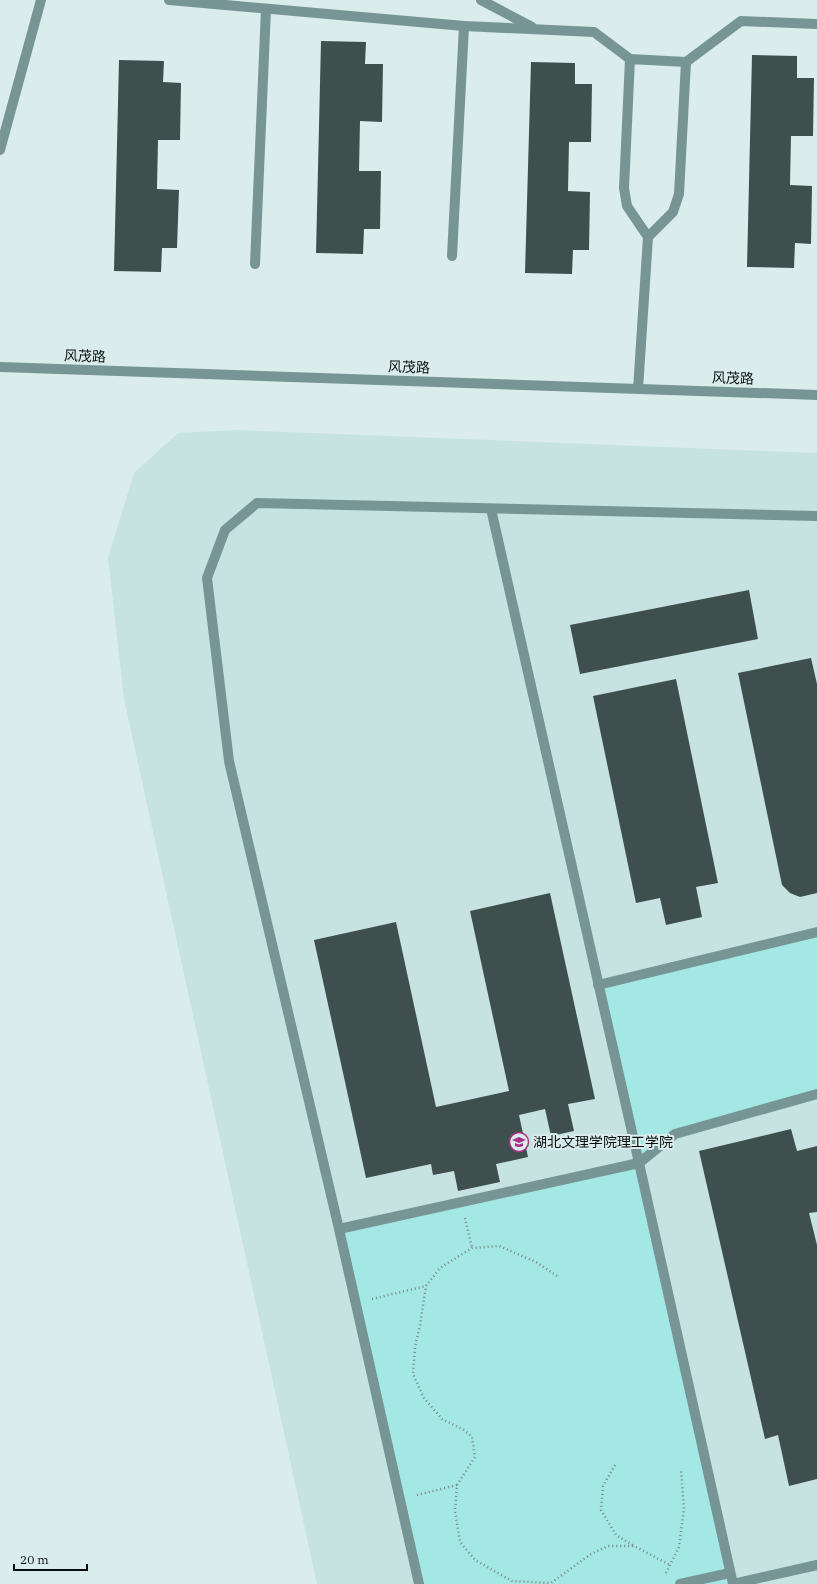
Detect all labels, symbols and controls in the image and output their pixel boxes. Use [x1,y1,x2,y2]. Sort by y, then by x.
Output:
street label: 风茂路 [64,346,106,366]
street label: 风茂路 [388,357,430,377]
street label: 风茂路 [712,368,754,388]
school or university icon: 湖北文理学院理工学院 [508,1131,530,1153]
place label: 湖北文理学院理工学院 [533,1133,673,1151]
scale bar [14,1546,87,1572]
text: 20 m [20,1552,49,1567]

